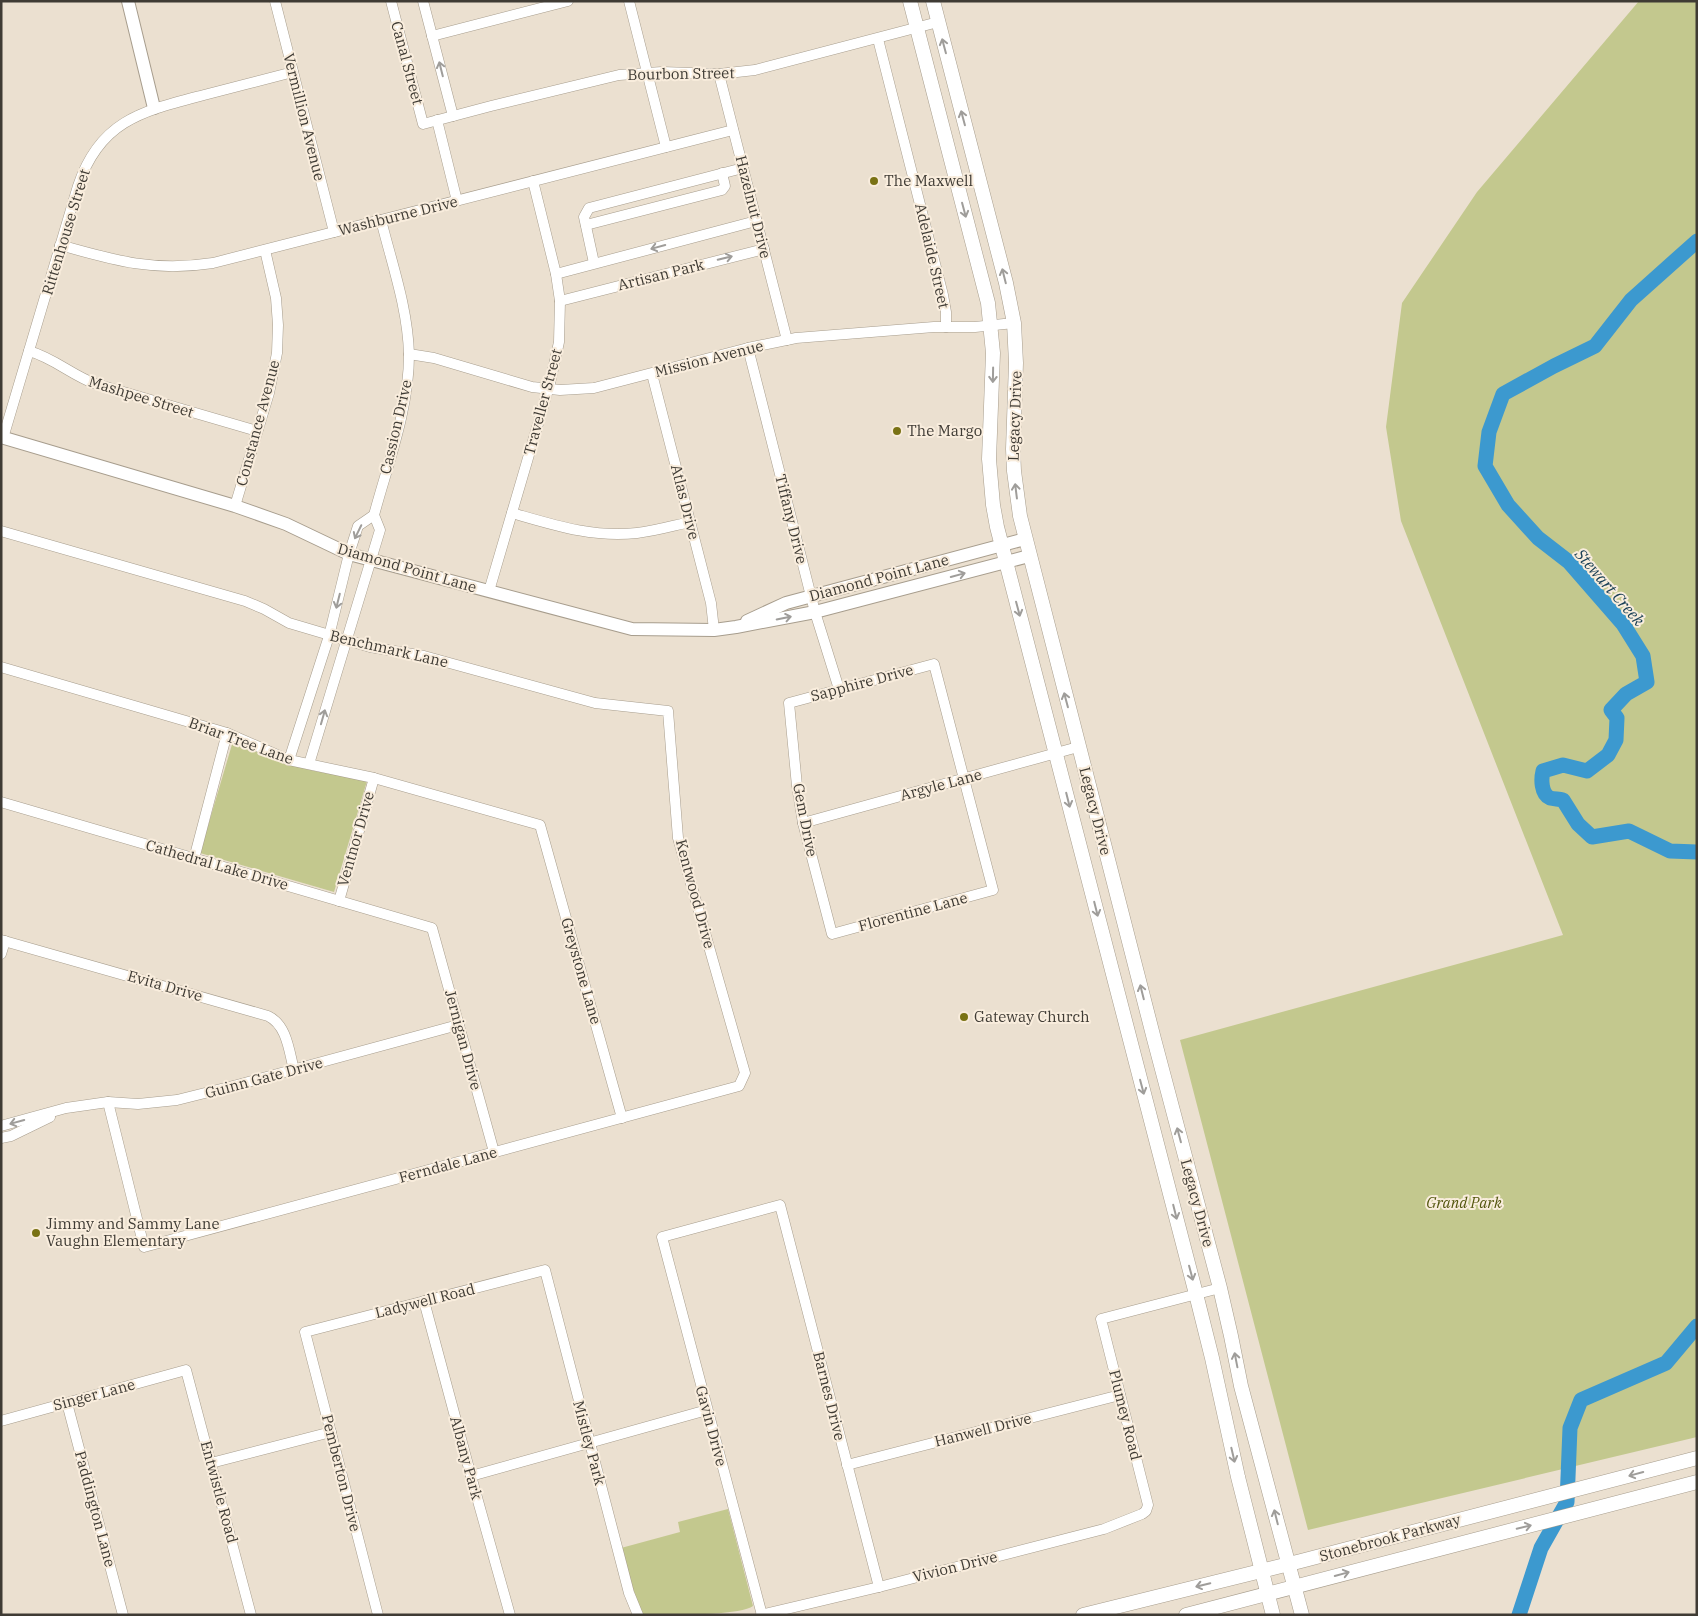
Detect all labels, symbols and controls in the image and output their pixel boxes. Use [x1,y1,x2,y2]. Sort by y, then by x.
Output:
street label: Canal Street [387,19,428,107]
one-way arrow [939,38,949,54]
street label: Vermillion Avenue [279,51,330,183]
one-way arrow [436,62,445,78]
street label: Bourbon Street [627,63,735,84]
one-way arrow [958,111,968,127]
street label: Hazelnut Drive [732,153,775,260]
street label: Rittenhouse Street [37,166,94,297]
place label: The Maxwell [884,171,973,190]
marker: The Maxwell [868,175,880,187]
street label: Washburne Drive [336,191,460,240]
street label: Adelaide Street [911,201,954,310]
one-way arrow [960,202,970,218]
one-way arrow [651,242,667,252]
one-way arrow [717,253,733,262]
street label: Artisan Park [616,255,706,294]
one-way arrow [999,268,1008,284]
street label: Mission Avenue [653,336,765,381]
street label: Traveller Street [519,347,566,457]
street label: Constance Avenue [232,358,283,488]
one-way arrow [988,366,998,382]
street label: Legacy Drive [1003,370,1026,461]
street label: Mashpee Street [86,372,196,422]
street label: Cassion Drive [375,378,416,476]
place label: The Margo [907,421,982,440]
marker: The Margo [891,425,903,437]
street label: Atlas Drive [667,462,704,541]
street label: Tiffany Drive [771,472,812,566]
one-way arrow [1011,483,1021,499]
one-way arrow [352,524,362,539]
street label: Diamond Point Lane [335,539,479,596]
water label: Stewart Creek [1570,543,1649,630]
street label: Diamond Point Lane [807,550,951,605]
one-way arrow [949,569,965,579]
one-way arrow [333,593,342,609]
one-way arrow [1014,600,1023,616]
one-way arrow [776,613,792,622]
street label: Benchmark Lane [328,626,450,671]
street label: Sapphire Drive [808,660,915,705]
one-way arrow [1061,692,1070,708]
one-way arrow [319,710,329,726]
street label: Briar Tree Lane [186,713,296,768]
street label: Argyle Lane [898,764,984,805]
street label: Legacy Drive [1075,765,1116,857]
street label: Gem Drive [789,782,822,858]
street label: Ventnor Drive [333,789,378,889]
one-way arrow [1064,792,1073,808]
street label: Cathedral Lake Drive [144,835,291,894]
street label: Kentwood Drive [672,837,719,951]
street label: Florentine Lane [856,888,970,935]
one-way arrow [1092,900,1101,916]
street label: Greystone Lane [557,915,606,1026]
street label: Evita Drive [125,966,205,1005]
one-way arrow [1136,985,1146,1001]
street label: Jernigan Drive [441,988,486,1092]
place label: Gateway Church [974,1007,1090,1026]
marker: Gateway Church [958,1011,970,1023]
street label: Guinn Gate Drive [203,1053,325,1102]
one-way arrow [1138,1078,1148,1094]
one-way arrow [9,1117,25,1127]
one-way arrow [1174,1127,1183,1143]
street label: Ferndale Lane [397,1142,499,1187]
street label: Legacy Drive [1177,1157,1218,1249]
park label: Grand Park [1426,1193,1502,1212]
one-way arrow [1171,1203,1180,1219]
place label: Jimmy and Sammy Lane Vaughn Elementary [46,1214,219,1250]
marker: Jimmy and Sammy Lane Vaughn Elementary [30,1227,42,1239]
one-way arrow [1186,1264,1196,1280]
street label: Ladywell Road [373,1279,477,1322]
street label: Barnes Drive [809,1349,850,1442]
one-way arrow [1230,1352,1240,1368]
street label: Plumey Road [1105,1368,1146,1462]
street label: Singer Lane [51,1374,137,1415]
street label: Gavin Drive [692,1384,731,1468]
street label: Mistley Park [569,1398,610,1488]
street label: Hanwell Drive [932,1408,1033,1451]
street label: Pemberton Drive [318,1412,365,1533]
street label: Albany Park [446,1414,487,1502]
street label: Entwistle Road [197,1439,242,1545]
one-way arrow [1228,1446,1238,1462]
street label: Paddington Lane [71,1449,120,1569]
one-way arrow [1629,1470,1645,1479]
one-way arrow [1271,1509,1281,1525]
street label: Stonebrook Parkway [1317,1510,1463,1566]
one-way arrow [1515,1522,1531,1531]
street label: Vivion Drive [911,1547,999,1586]
one-way arrow [1333,1569,1349,1578]
one-way arrow [1196,1581,1212,1590]

